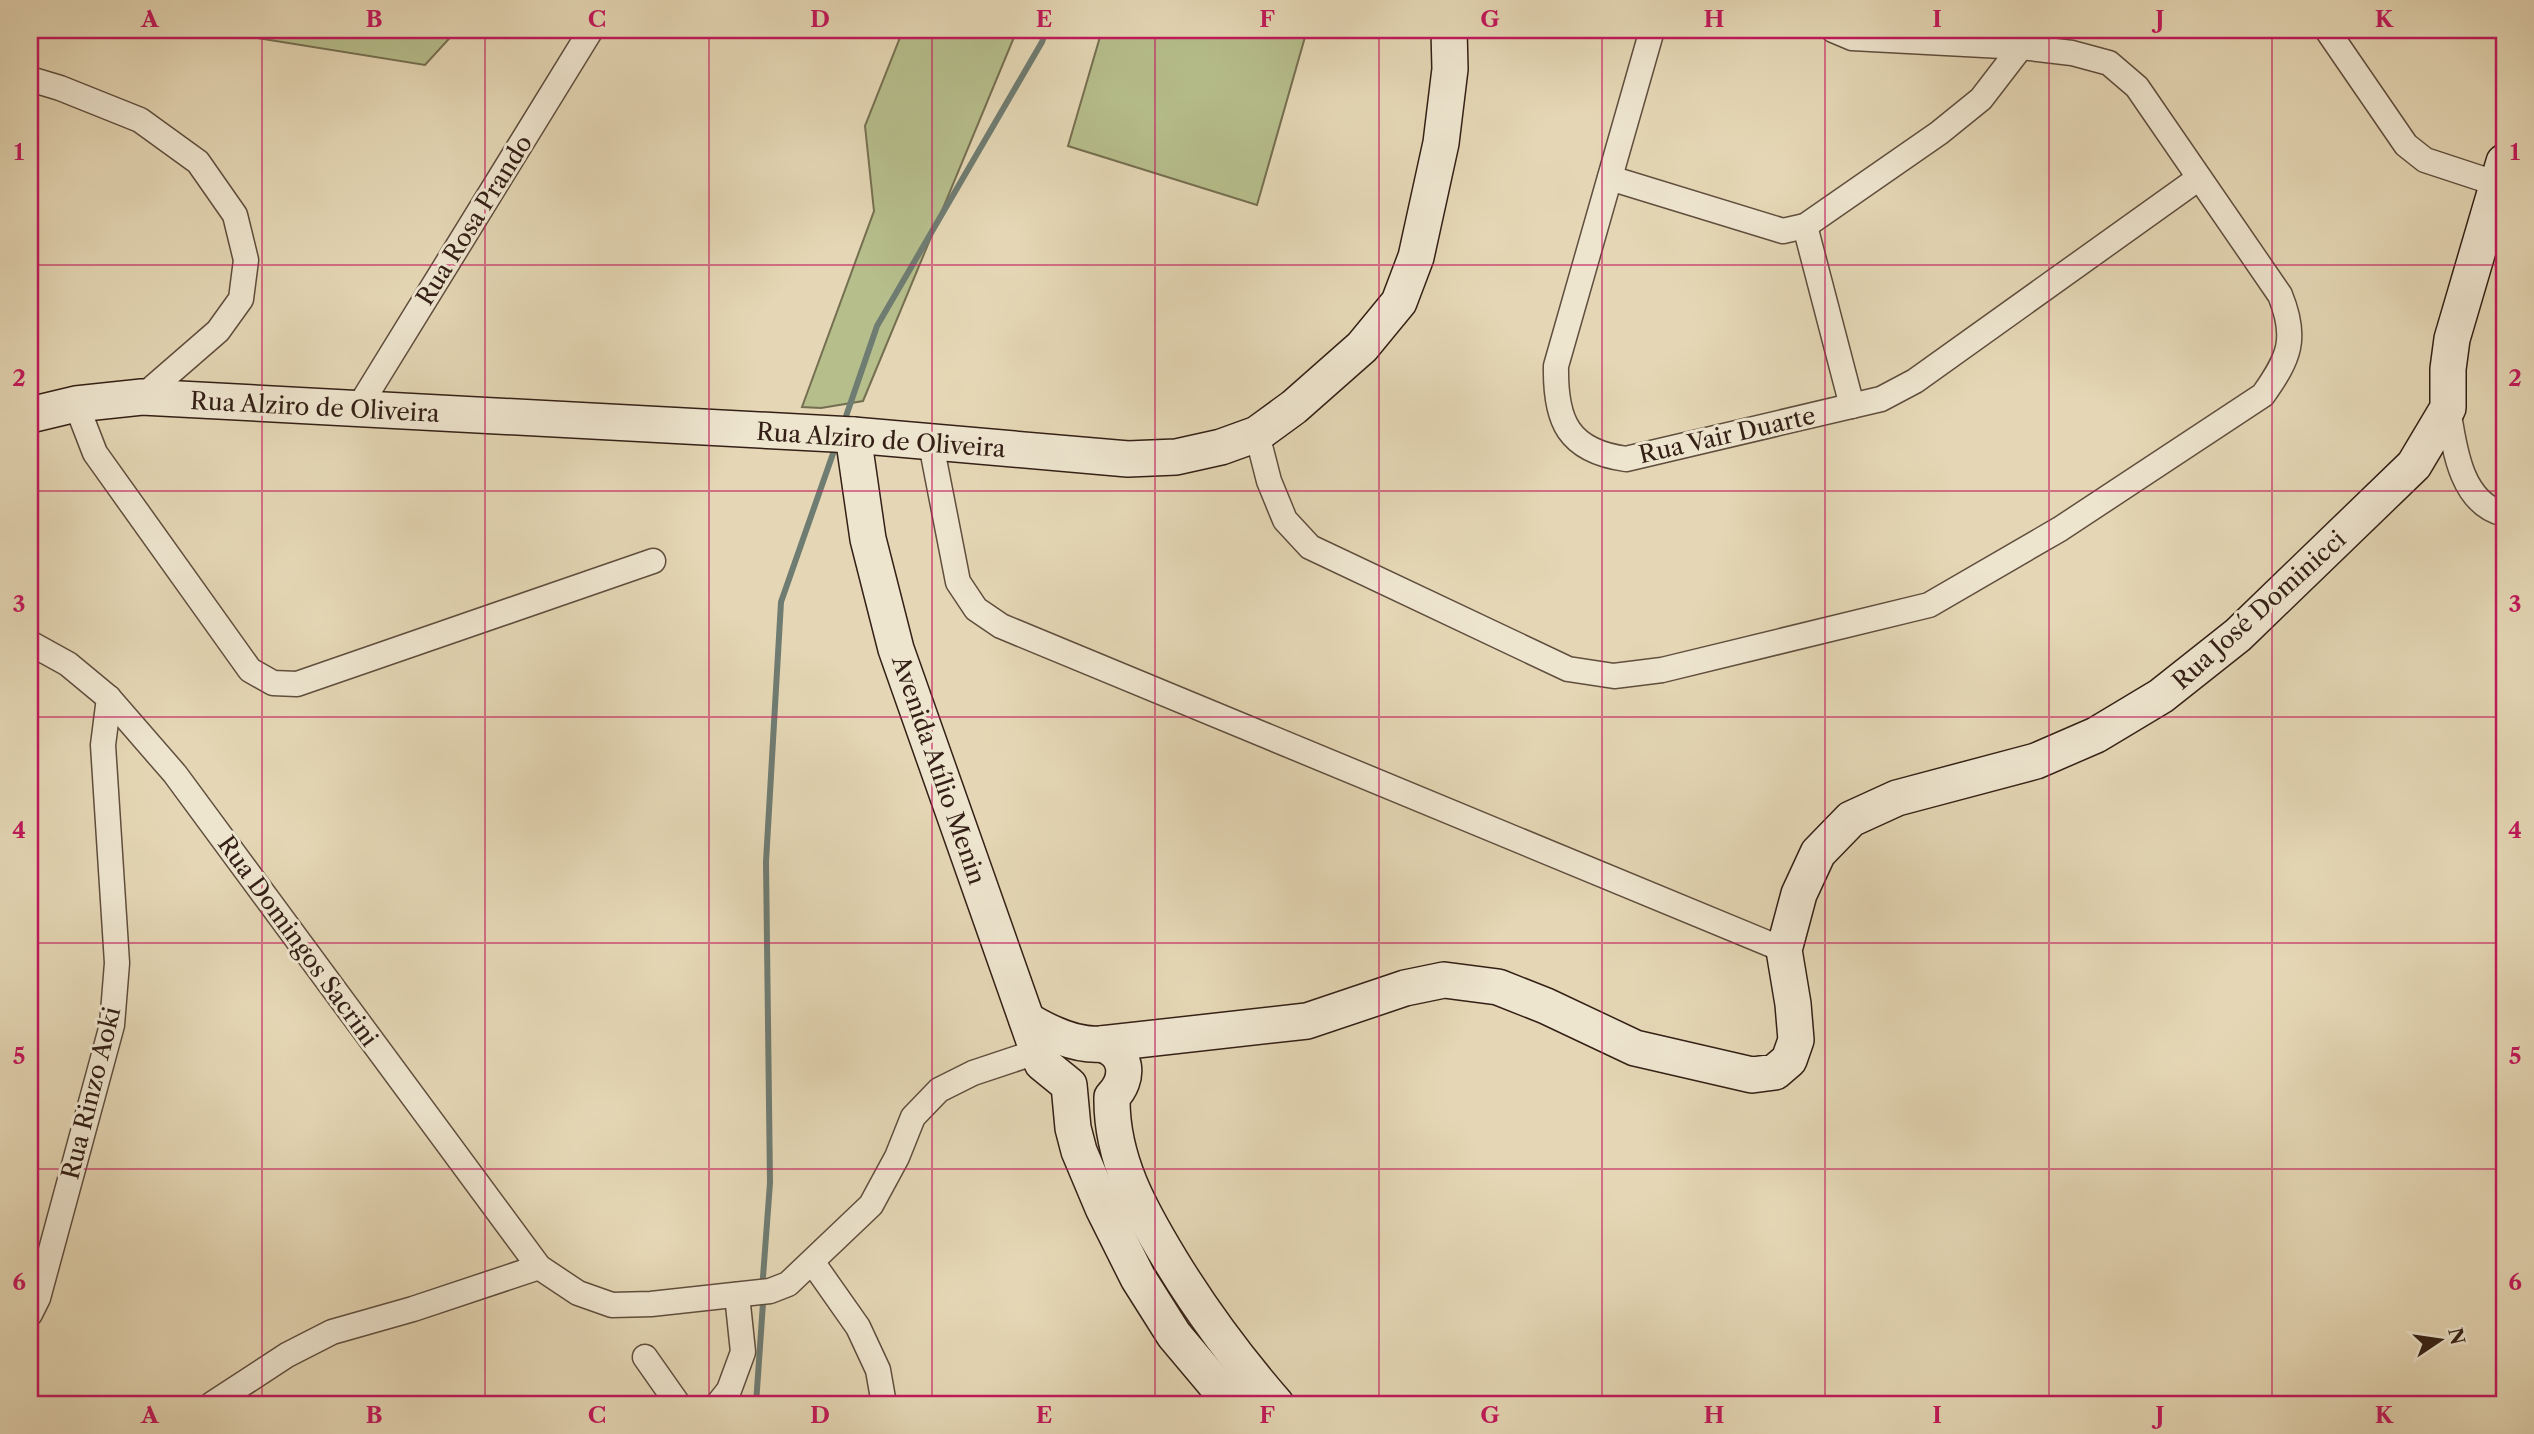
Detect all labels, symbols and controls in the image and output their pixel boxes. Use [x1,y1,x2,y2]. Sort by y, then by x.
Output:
text: A [140,5,160,33]
text: B [365,5,383,33]
text: C [588,5,606,33]
text: D [810,5,830,33]
text: E [1036,5,1052,33]
text: F [1259,5,1275,33]
text: G [1480,5,1500,33]
text: H [1704,5,1725,33]
text: I [1932,5,1942,33]
text: J [2151,5,2165,33]
text: K [2375,5,2394,33]
street label: Rua Rosa Prando [410,130,538,310]
text: 1 [14,138,25,166]
text: 1 [2510,138,2521,166]
text: 2 [12,364,26,392]
text: 2 [2508,364,2522,392]
street label: Rua Alziro de Oliveira [190,386,441,428]
street label: Rua Vair Duarte [1636,401,1818,469]
street label: Rua Alziro de Oliveira [755,417,1007,463]
street label: Rua José Dominicci [2166,525,2352,695]
text: 3 [13,590,26,618]
text: 3 [2509,590,2522,618]
street label: Avenida Atílio Menin [886,651,992,888]
text: 4 [12,816,26,844]
text: 4 [2508,816,2522,844]
street label: Rua Domingos Sacrini [212,830,384,1052]
street label: Rua Rinzo Aoki [56,1004,126,1182]
text: 5 [13,1042,25,1070]
text: 5 [2509,1042,2521,1070]
text: 6 [12,1268,26,1296]
text: 6 [2508,1268,2522,1296]
north arrow [2404,1304,2474,1374]
text: N [2443,1326,2469,1347]
text: A [140,1401,160,1429]
text: B [365,1401,383,1429]
text: C [588,1401,606,1429]
text: D [810,1401,830,1429]
text: E [1036,1401,1052,1429]
text: F [1259,1401,1275,1429]
text: G [1480,1401,1500,1429]
text: H [1704,1401,1725,1429]
text: I [1932,1401,1942,1429]
text: J [2151,1401,2165,1429]
text: K [2375,1401,2394,1429]

